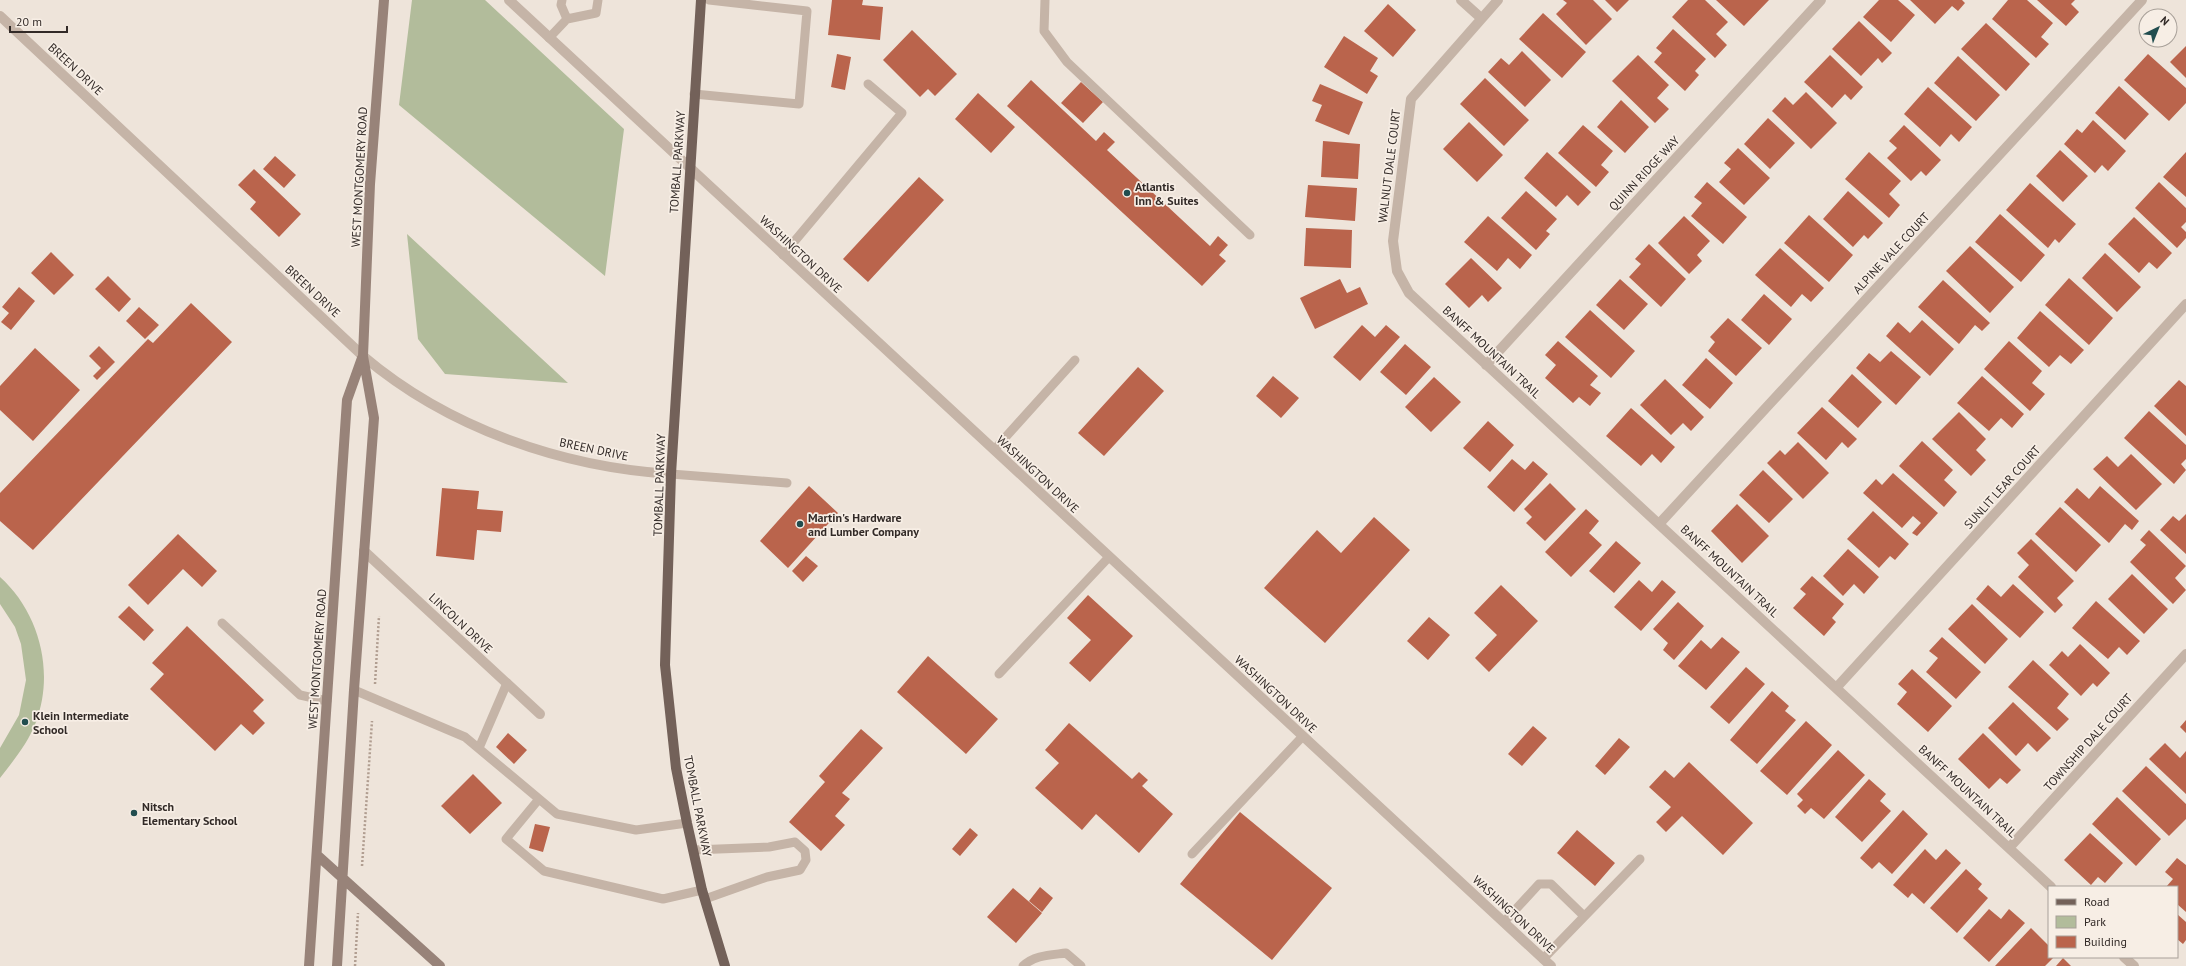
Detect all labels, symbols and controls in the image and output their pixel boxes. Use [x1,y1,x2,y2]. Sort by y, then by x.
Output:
scale bar [10,8,67,34]
north arrow [2138,8,2178,48]
text: N [2157,13,2172,28]
text: 20 m [16,14,42,29]
street label: BREEN DRIVE [45,40,107,98]
street label: WEST MONTGOMERY ROAD [348,106,370,248]
street label: WALNUT DALE COURT [1375,108,1403,224]
street label: TOMBALL PARKWAY [666,110,688,214]
street label: QUINN RIDGE WAY [1606,132,1683,213]
place label: Atlantis Inn & Suites [1135,179,1199,208]
marker: Atlantis Inn & Suites [1122,188,1132,198]
street label: ALPINE VALE COURT [1850,209,1933,297]
street label: WASHINGTON DRIVE [757,212,845,296]
street label: BREEN DRIVE [282,262,344,320]
street label: BANFF MOUNTAIN TRAIL [1440,303,1544,401]
street label: WASHINGTON DRIVE [994,432,1082,516]
street label: TOMBALL PARKWAY [650,433,668,537]
street label: BREEN DRIVE [558,434,630,464]
street label: SUNLIT LEAR COURT [1961,442,2044,532]
place label: Martin's Hardware and Lumber Company [808,510,919,539]
marker: Martin's Hardware and Lumber Company [795,519,805,529]
street label: BANFF MOUNTAIN TRAIL [1678,522,1782,620]
street label: WEST MONTGOMERY ROAD [305,588,329,730]
street label: LINCOLN DRIVE [426,590,496,656]
street label: WASHINGTON DRIVE [1232,652,1320,736]
street label: TOWNSHIP DALE COURT [2040,690,2136,794]
place label: Klein Intermediate School [33,708,129,737]
marker: Klein Intermediate School [20,717,30,727]
street label: BANFF MOUNTAIN TRAIL [1916,742,2020,840]
street label: TOMBALL PARKWAY [681,754,715,858]
place label: Nitsch Elementary School [142,799,238,828]
marker: Nitsch Elementary School [129,808,139,818]
street label: WASHINGTON DRIVE [1470,872,1558,956]
legend [2048,886,2178,958]
text: Road [2084,894,2109,909]
text: Park [2084,914,2106,929]
text: Building [2084,934,2127,949]

